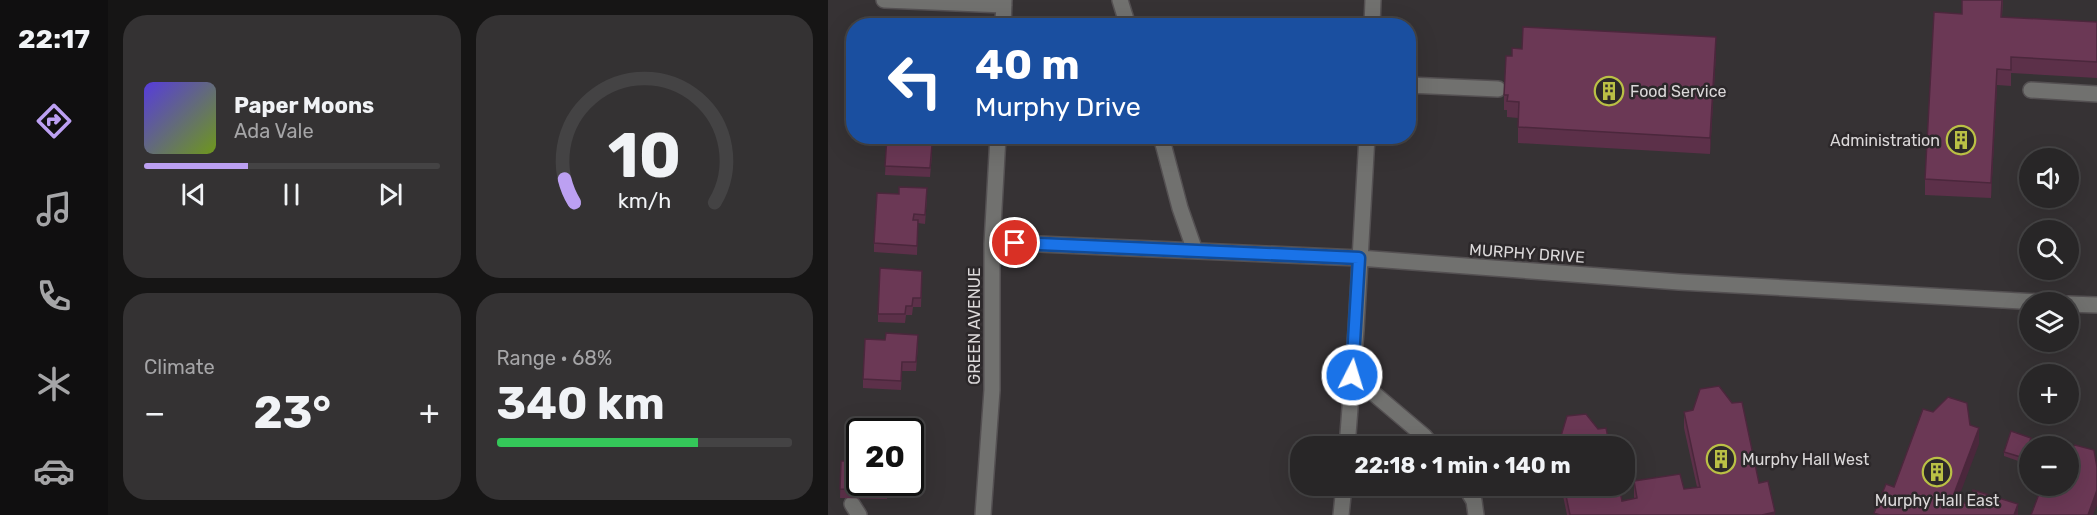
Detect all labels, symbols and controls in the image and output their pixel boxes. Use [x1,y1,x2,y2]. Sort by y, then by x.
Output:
text: 22:17 [18,23,90,55]
text: 40 m [975,40,1080,90]
icon: left [876,42,954,120]
building icon: Food Service [1593,75,1625,107]
place label: Food Service [1630,82,1727,101]
text: Murphy Drive [975,91,1141,123]
text: Paper Moons [234,92,374,119]
icon: directions [33,100,75,142]
text: Ada Vale [234,119,314,143]
text: 10 [608,120,681,194]
building icon: Administration [1945,124,1977,156]
place label: Administration [1830,131,1940,150]
map controls [2019,148,2079,496]
button: sound [2019,148,2079,208]
icon: previous [177,178,210,211]
icon: pause [275,178,308,211]
icon: next [374,178,407,211]
icon: music [33,188,75,230]
text: km/h [617,189,671,214]
pin [989,217,1040,268]
button: search [2019,220,2079,280]
icon: arrive [998,226,1031,259]
street label: MURPHY DRIVE [1468,240,1585,267]
street label: GREEN AVENUE [965,267,984,385]
icon: phone [33,275,75,317]
button: layers [2019,292,2079,352]
position arrow [1320,343,1384,407]
text: Range · 68% [497,346,612,370]
text: Climate [144,355,215,379]
icon: climate [33,363,75,405]
button: + [2019,364,2079,424]
text: 340 km [497,377,665,430]
text: 23° [253,386,331,439]
text: − [144,393,165,432]
text: + [419,393,439,432]
speed limit sign: 20 [846,418,924,496]
button: − [2019,436,2079,496]
building icon: Murphy Hall West [1705,443,1737,475]
icon: car [33,450,75,492]
place label: Murphy Hall West [1742,450,1869,469]
text: 22:18 · 1 min · 140 m [1354,452,1571,479]
building icon: Murphy Hall East [1921,456,1953,488]
place label: Murphy Hall East [1875,491,1999,510]

